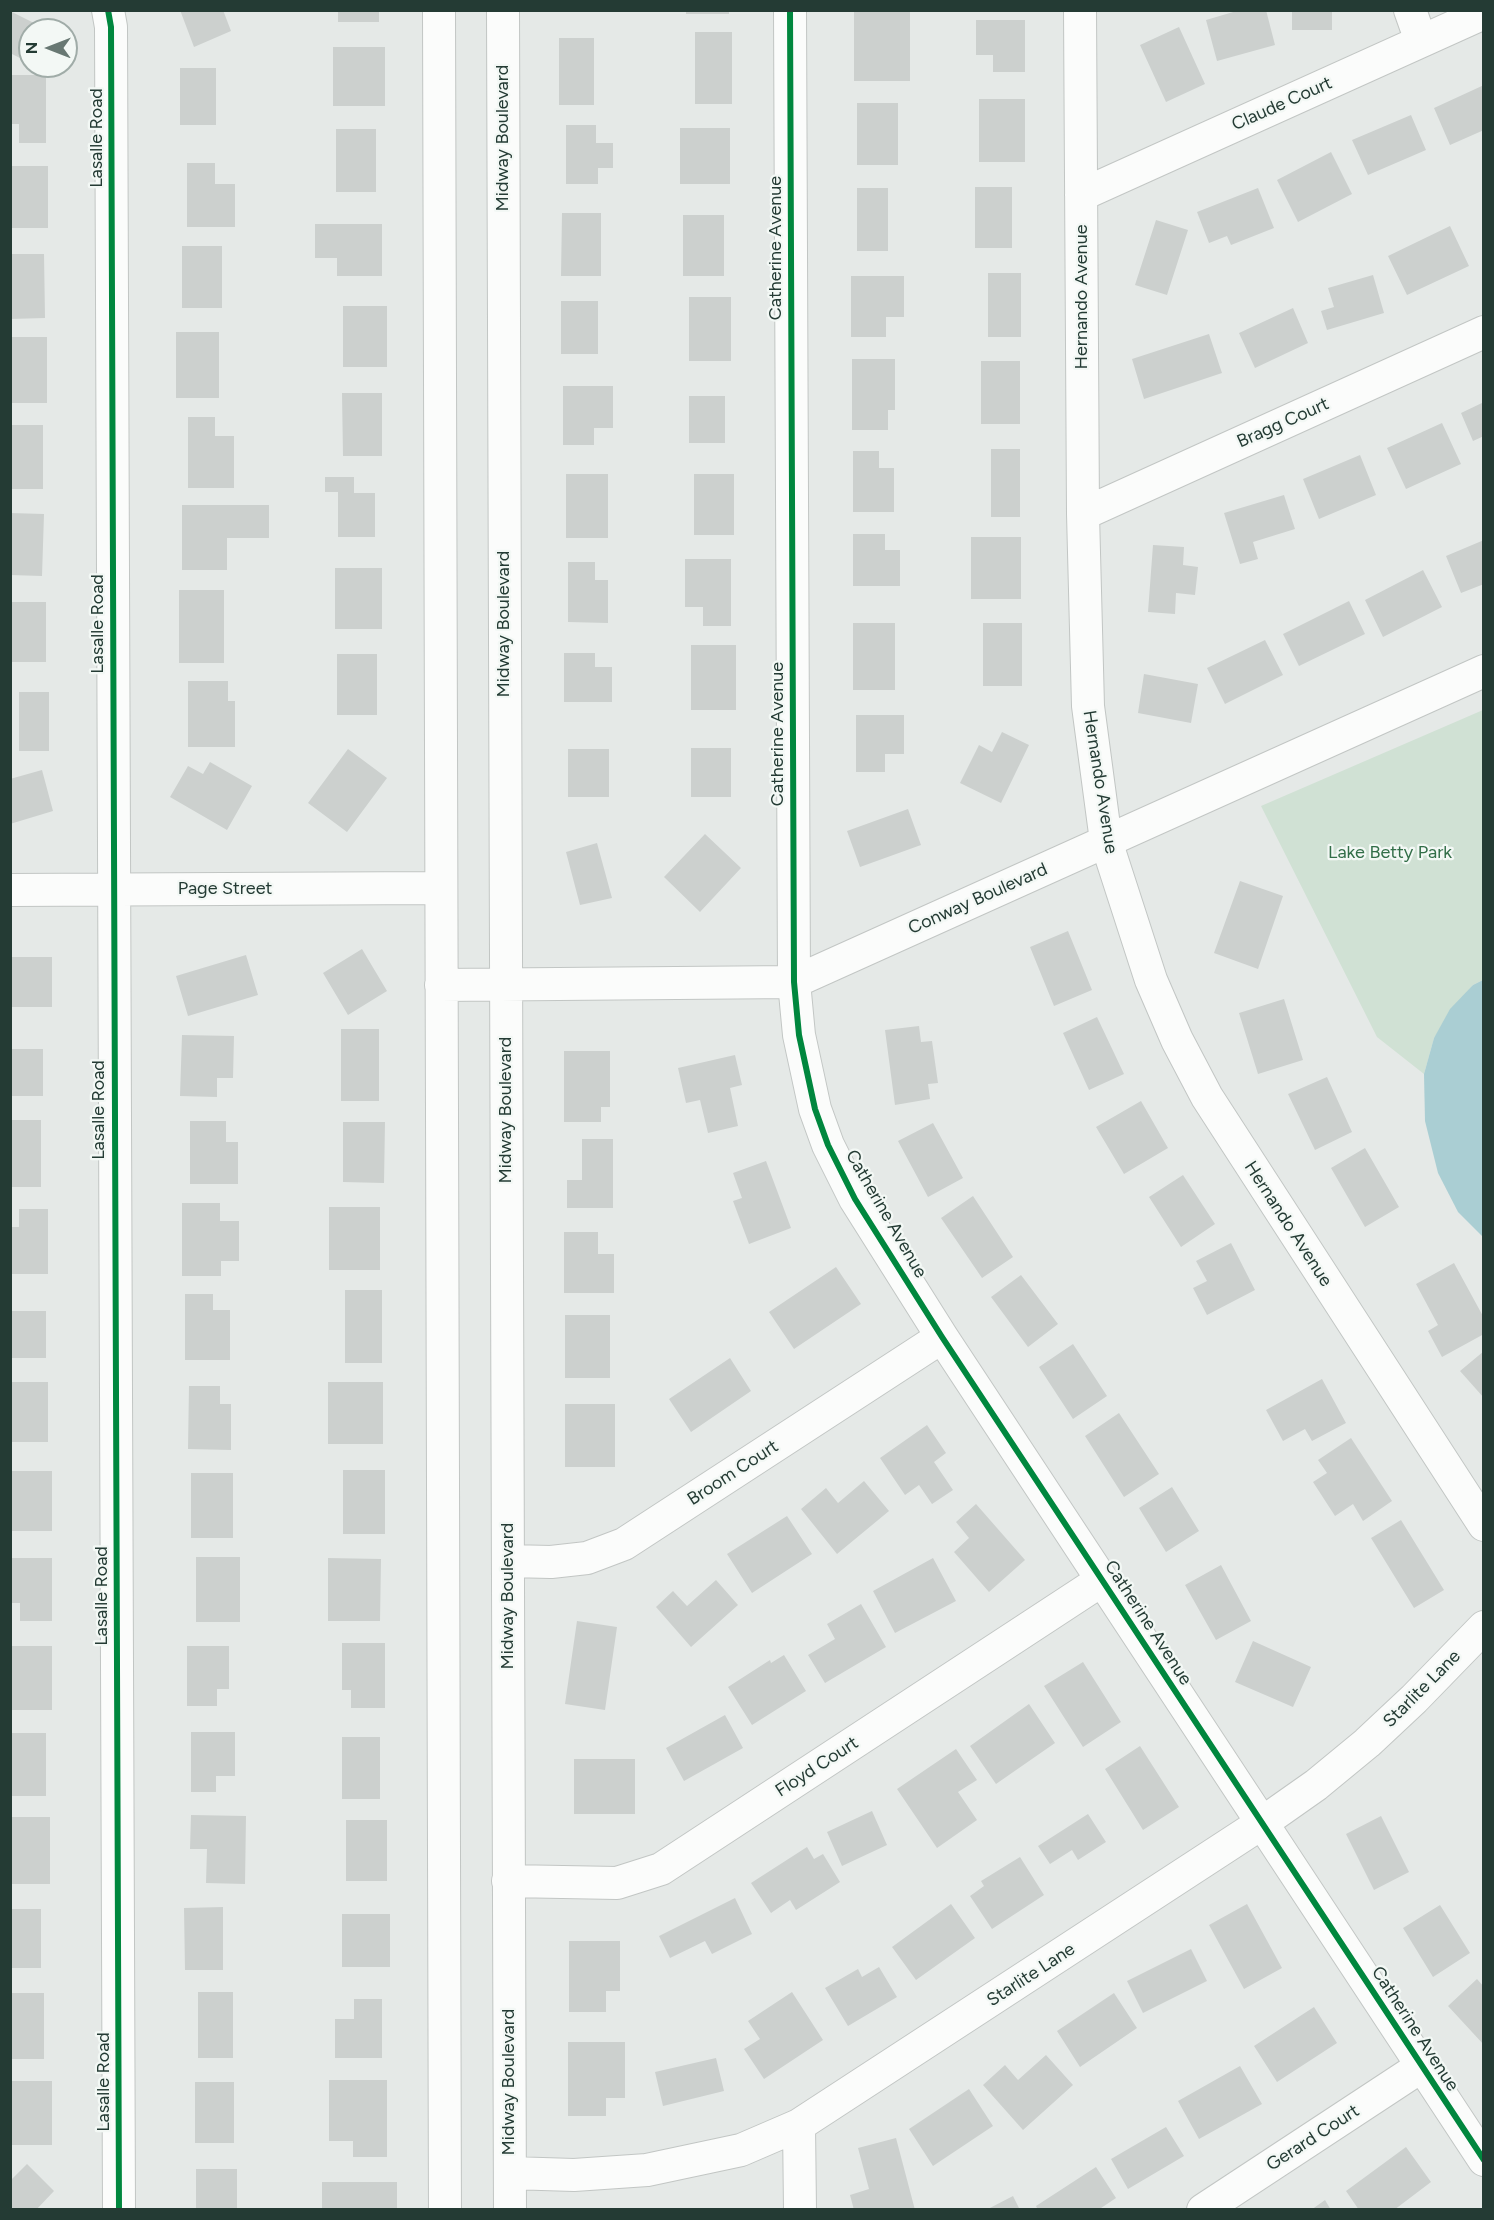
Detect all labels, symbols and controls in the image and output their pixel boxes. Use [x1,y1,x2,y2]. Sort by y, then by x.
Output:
north arrow [18,18,78,78]
text: N [22,42,41,54]
street label: Midway Boulevard [492,65,514,211]
street label: Claude Court [1229,72,1335,136]
street label: Lasalle Road [86,88,108,188]
street label: Catherine Avenue [765,176,787,320]
street label: Hernando Avenue [1071,224,1093,370]
street label: Bragg Court [1234,393,1332,453]
street label: Midway Boulevard [493,551,515,697]
street label: Lasalle Road [87,574,109,674]
street label: Catherine Avenue [767,662,789,806]
street label: Hernando Avenue [1078,709,1122,855]
park label: Lake Betty Park [1328,842,1452,864]
street label: Conway Boulevard [905,859,1051,939]
street label: Page Street [178,878,272,900]
street label: Midway Boulevard [495,1037,517,1183]
street label: Lasalle Road [88,1060,110,1160]
street label: Catherine Avenue [841,1146,931,1282]
street label: Hernando Avenue [1239,1157,1337,1291]
street label: Broom Court [683,1436,783,1510]
street label: Midway Boulevard [497,1523,519,1669]
street label: Lasalle Road [91,1546,113,1646]
street label: Catherine Avenue [1100,1557,1196,1689]
street label: Starlite Lane [1379,1646,1465,1732]
street label: Floyd Court [771,1732,863,1802]
street label: Starlite Lane [983,1939,1079,2011]
street label: Catherine Avenue [1367,1963,1463,2095]
street label: Midway Boulevard [498,2009,520,2155]
street label: Lasalle Road [93,2032,115,2132]
street label: Gerard Court [1263,2100,1363,2176]

